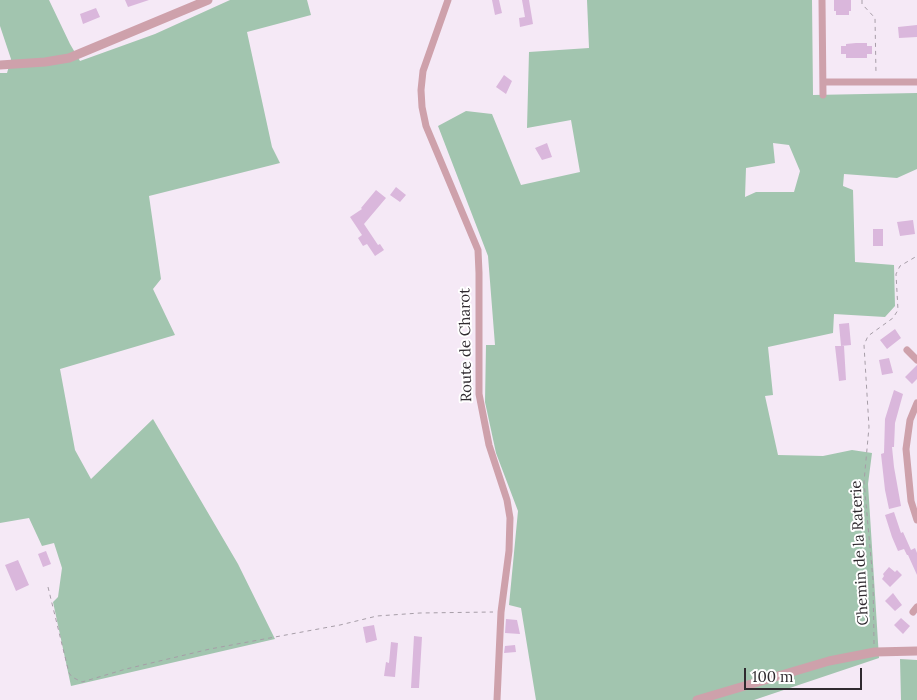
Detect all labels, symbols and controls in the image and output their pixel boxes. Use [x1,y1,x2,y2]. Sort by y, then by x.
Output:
street label: Route de Charot [456,288,476,402]
street label: Chemin de la Raterie [847,480,873,626]
scale bar [747,658,864,690]
text: 100 m [752,667,793,686]

